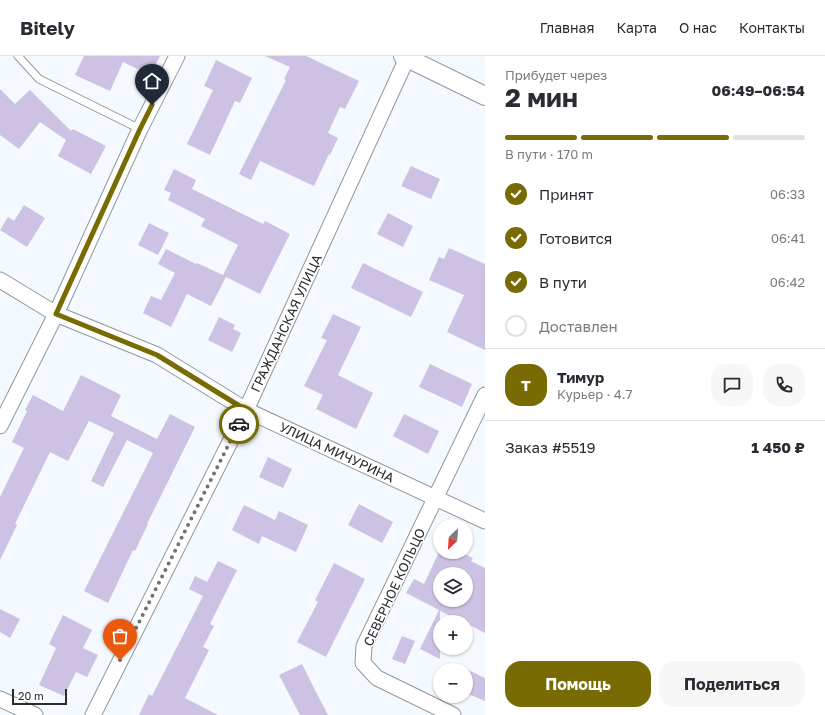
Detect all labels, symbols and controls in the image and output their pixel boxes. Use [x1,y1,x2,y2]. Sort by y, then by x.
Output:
text: Bitely [20,16,75,39]
text: Главная [540,19,594,36]
text: Карта [616,19,657,36]
text: О нас [679,19,717,36]
text: Контакты [739,19,805,36]
pin [135,64,169,105]
text: Прибудет через [505,67,607,83]
icon: home [141,70,163,92]
text: 06:49–06:54 [711,81,805,99]
text: 2 мин [505,82,578,113]
text: В пути · 170 m [505,146,593,162]
icon: check [505,183,527,205]
text: Принят [539,185,594,203]
text: 06:33 [770,186,805,202]
icon: check [505,227,527,249]
text: Готовится [539,229,612,247]
text: 06:41 [771,230,805,246]
street label: ГРАЖДАНСКАЯ УЛИЦА [247,251,325,394]
icon: check [505,271,527,293]
text: В пути [539,273,587,291]
text: 06:42 [770,274,805,290]
text: Доставлен [539,317,618,335]
button: chat [711,364,753,406]
button: phone [763,364,805,406]
text: Тимур [557,368,604,386]
text: Т [521,376,531,394]
text: Курьер · 4.7 [557,386,632,402]
courier [219,404,259,444]
icon: car [228,413,250,435]
street label: УЛИЦА МИЧУРИНА [277,418,397,486]
text: Заказ #5519 [505,438,596,456]
text: 1 450 ₽ [751,438,805,456]
north arrow [433,519,473,559]
map controls [433,519,473,703]
street label: СЕВЕРНОЕ КОЛЬЦО [360,525,428,649]
button: layers [433,567,473,607]
button: + [433,615,473,655]
pin [103,619,137,660]
icon: bag [109,625,131,647]
button: Помощь [505,661,651,707]
button: Поделиться [659,661,805,707]
button: − [433,663,473,703]
scale bar [12,687,67,706]
text: 20 m [18,689,44,702]

